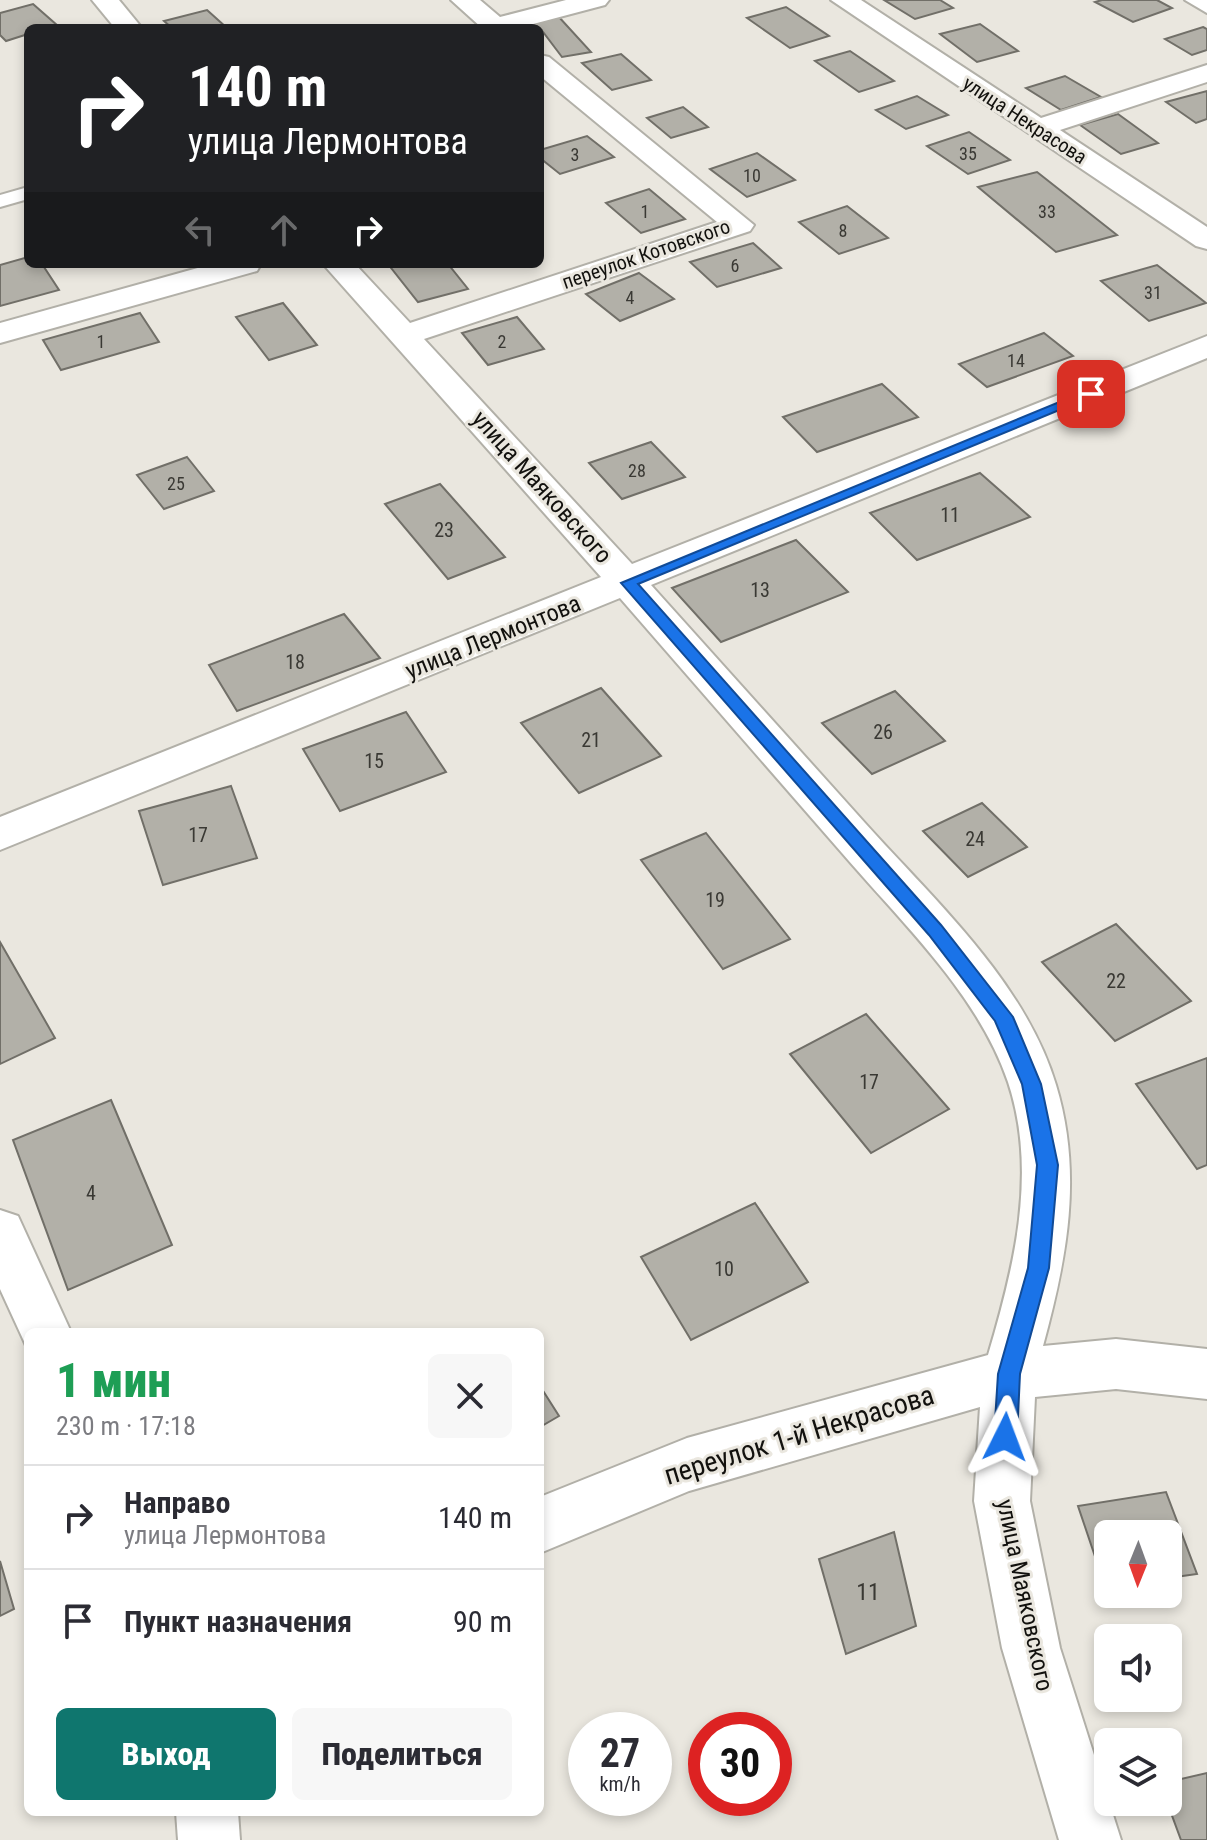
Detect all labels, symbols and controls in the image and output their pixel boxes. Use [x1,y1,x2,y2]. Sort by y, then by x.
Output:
text: 140 m [188,54,327,120]
icon: right [56,56,160,160]
street label: улица Некрасова [959,71,1091,169]
text: улица Лермонтова [188,121,468,163]
house number: 35 [959,143,977,164]
house number: 3 [571,144,579,165]
house number: 10 [743,165,761,186]
house number: 1 [641,201,649,222]
house number: 33 [1038,201,1056,222]
icon: left [178,208,222,252]
icon: ahead [262,208,306,252]
icon: right [346,208,390,252]
street label: переулок Котовского [559,214,733,294]
house number: 8 [839,220,847,241]
house number: 6 [731,255,739,276]
house number: 31 [1144,282,1162,303]
house number: 4 [626,287,635,308]
house number: 1 [97,331,105,352]
house number: 2 [498,331,507,352]
house number: 14 [1007,350,1025,371]
pin [1057,360,1125,428]
icon: arrive [1069,372,1113,416]
street label: улица Маяковского [466,405,618,569]
house number: 28 [628,460,646,481]
house number: 25 [167,473,185,494]
house number: 11 [940,503,960,527]
house number: 23 [434,518,454,542]
house number: 13 [750,578,770,602]
street label: улица Лермонтова [401,589,585,685]
house number: 18 [285,650,305,674]
house number: 26 [873,720,893,744]
house number: 21 [581,728,601,752]
house number: 15 [364,749,384,773]
house number: 17 [188,823,208,847]
house number: 24 [965,827,985,851]
house number: 19 [705,888,725,912]
house number: 22 [1106,969,1126,993]
house number: 17 [859,1070,879,1094]
house number: 4 [86,1181,96,1205]
house number: 10 [714,1257,734,1281]
text: 1 мин [56,1352,171,1409]
button: close [428,1354,512,1438]
street label: переулок 1-й Некрасова [660,1378,938,1492]
position arrow [963,1395,1047,1479]
text: 230 m · 17:18 [56,1411,196,1441]
text: Направо [124,1485,230,1520]
icon: right [56,1495,100,1539]
street label: улица Маяковского [991,1497,1059,1693]
text: 140 m [438,1500,512,1535]
text: улица Лермонтова [124,1520,326,1550]
north arrow [1094,1520,1182,1608]
map controls [1094,1520,1182,1816]
house number: 11 [856,1578,880,1606]
icon: arrive [56,1599,100,1643]
text: Пункт назначения [124,1604,352,1639]
text: 90 m [453,1604,512,1639]
button: sound [1094,1624,1182,1712]
button: Выход [56,1708,276,1800]
button: Поделиться [292,1708,512,1800]
speed limit sign: 30 [688,1712,792,1816]
button: layers [1094,1728,1182,1816]
text: 27 [600,1730,640,1777]
text: km/h [599,1772,641,1796]

